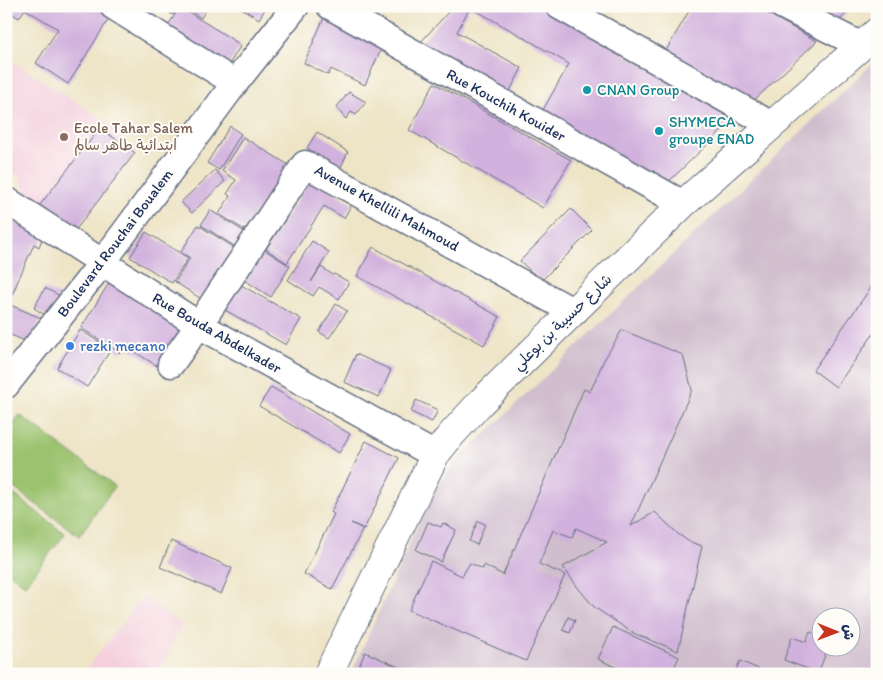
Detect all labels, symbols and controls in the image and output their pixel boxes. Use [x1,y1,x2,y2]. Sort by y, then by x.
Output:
street label: Rue Kouchih Kouider [443,65,569,145]
place label: CNAN Group [597,81,679,99]
marker: CNAN Group [581,84,593,96]
place label: SHYMECA groupe ENAD [669,113,754,148]
place label: Ecole Tahar Salem ابتدائية طاهر سالم [74,119,193,156]
marker: SHYMECA groupe ENAD [653,125,665,137]
marker: Ecole Tahar Salem ابتدائية طاهر سالم [58,131,70,143]
street label: Avenue Khellili Mahmoud [312,161,462,255]
street label: Boulevard Rouchai Boualem [53,165,177,321]
street label: شارع حسيبة بن بوعلي [509,270,618,377]
street label: Rue Bouda Abdelkader [149,289,285,377]
place label: rezki mecano [80,337,166,355]
marker: rezki mecano [64,340,76,352]
north arrow [810,608,860,658]
text: ش [840,624,857,640]

